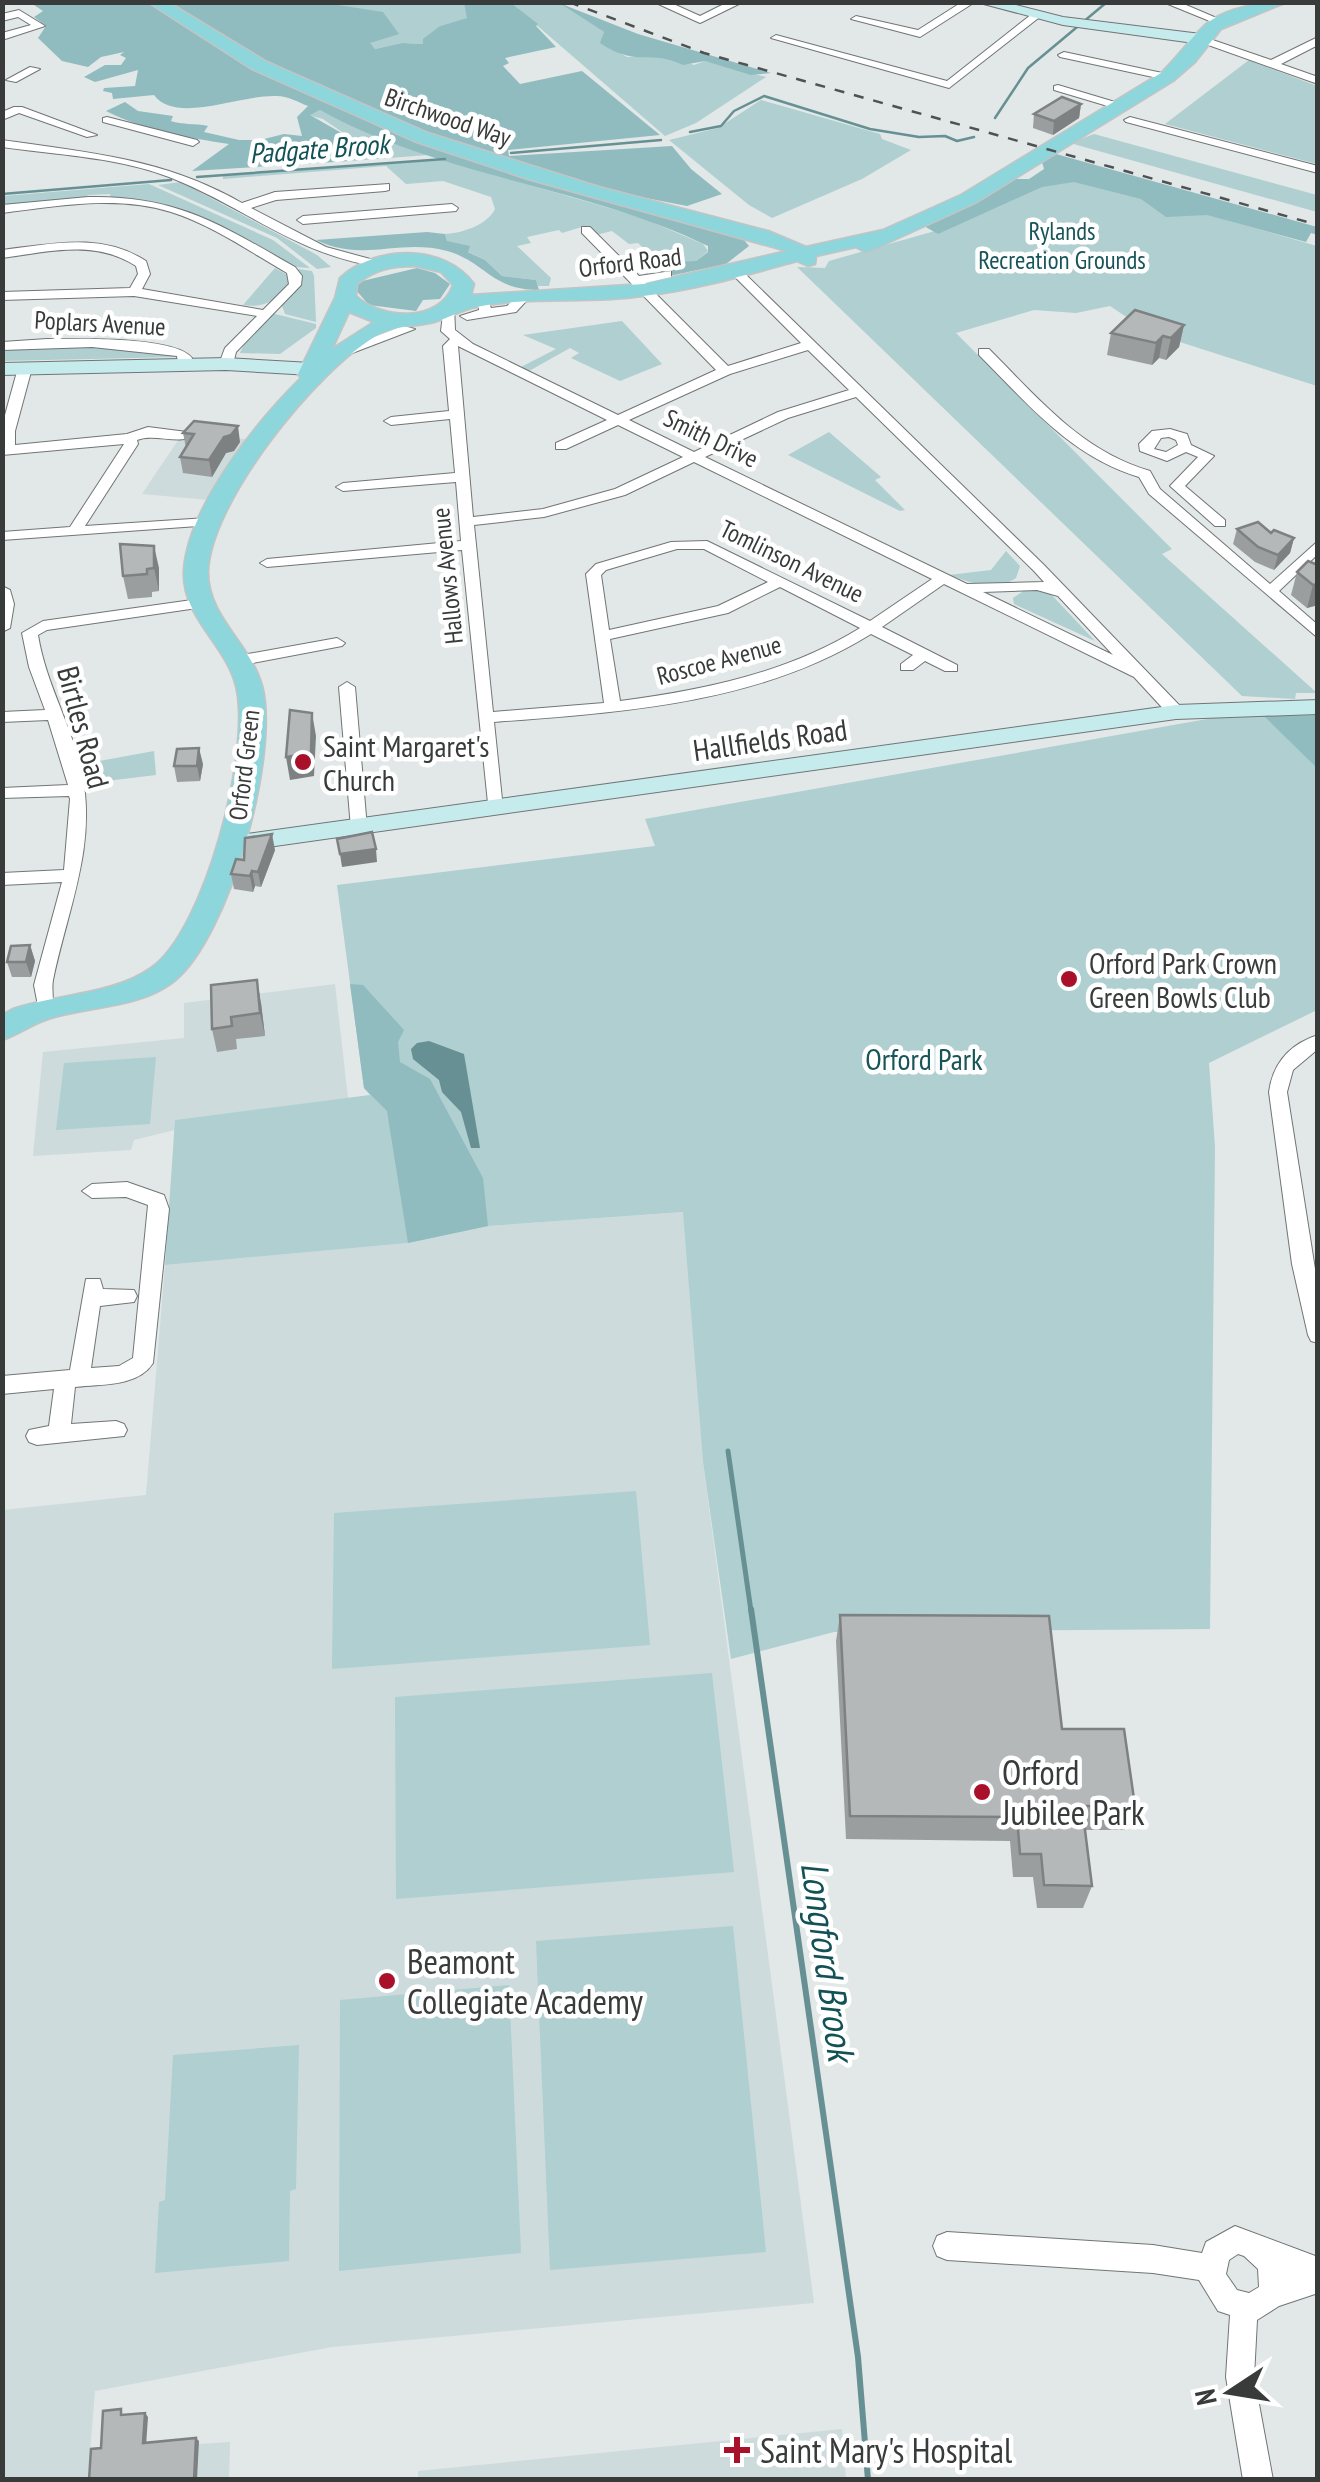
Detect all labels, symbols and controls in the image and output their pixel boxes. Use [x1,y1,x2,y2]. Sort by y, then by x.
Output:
street label: Birchwood Way [381,81,516,154]
water label: Padgate Brook [248,124,393,171]
park label: Rylands Recreation Grounds [978,215,1146,276]
street label: Orford Road [577,240,683,284]
street label: Poplars Avenue [34,304,166,342]
street label: Smith Drive [659,401,763,475]
street label: Hallows Avenue [424,506,470,646]
street label: Tomlinson Avenue [715,512,869,610]
street label: Roscoe Avenue [653,628,785,692]
street label: Birtles Road [49,662,119,792]
street label: Orford Green [221,708,267,822]
street label: Hallfields Road [690,709,850,769]
place label: Saint Margaret's Church [323,726,489,799]
marker: Saint Margaret's Church [292,751,314,773]
place label: Orford Park Crown Green Bowls Club [1089,943,1277,1016]
marker: Orford Park Crown Green Bowls Club [1058,968,1080,990]
park label: Orford Park [865,1039,983,1078]
place label: Orford Jubilee Park [1001,1749,1145,1835]
marker: Orford Jubilee Park [971,1781,993,1803]
water label: Longford Brook [791,1858,868,2068]
place label: Beamont Collegiate Academy [407,1938,644,2024]
marker: Beamont Collegiate Academy [376,1970,398,1992]
north arrow [1180,2342,1280,2442]
text: N [1185,2386,1225,2409]
place label: Saint Mary's Hospital [760,2427,1012,2473]
marker: Saint Mary's Hospital [724,2437,750,2463]

